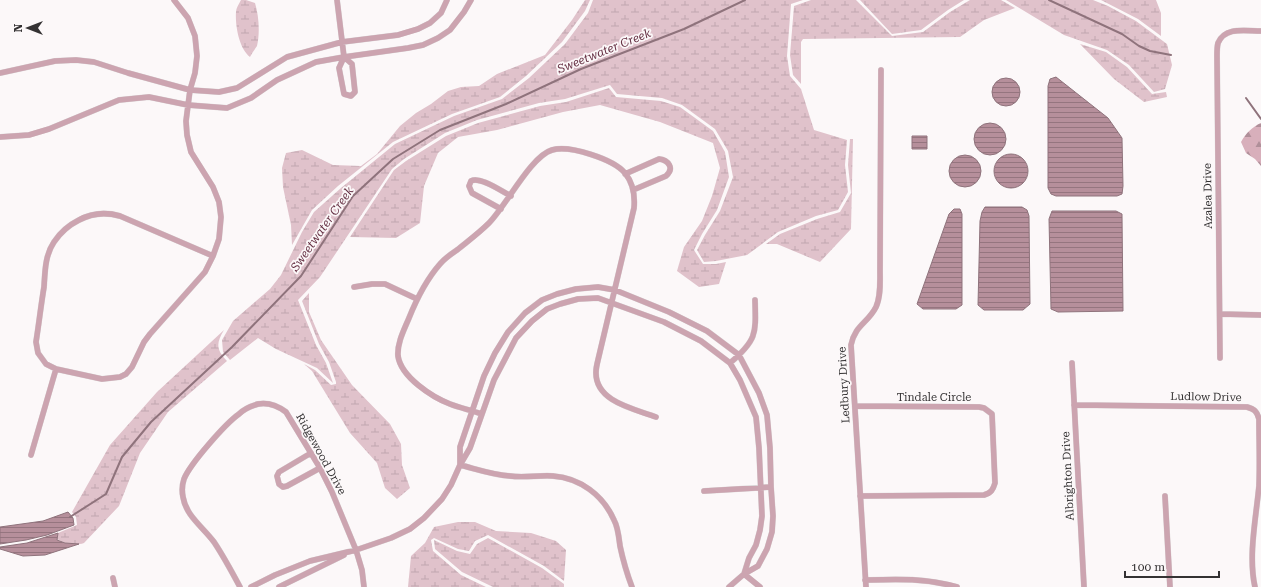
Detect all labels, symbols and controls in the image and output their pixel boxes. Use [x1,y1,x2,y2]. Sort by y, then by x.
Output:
north arrow [8,8,48,48]
text: N [12,23,25,32]
water label: Sweetwater Creek [554,26,653,77]
street label: Azalea Drive [1201,163,1215,229]
water label: Sweetwater Creek [287,184,357,275]
street label: Ledbury Drive [836,346,852,424]
street label: Ludlow Drive [1170,390,1242,404]
street label: Tindale Circle [897,391,971,404]
street label: Ridgewood Drive [293,411,349,497]
street label: Albrighton Drive [1059,431,1077,521]
scale bar [1125,553,1219,579]
text: 100 m [1131,560,1165,574]

